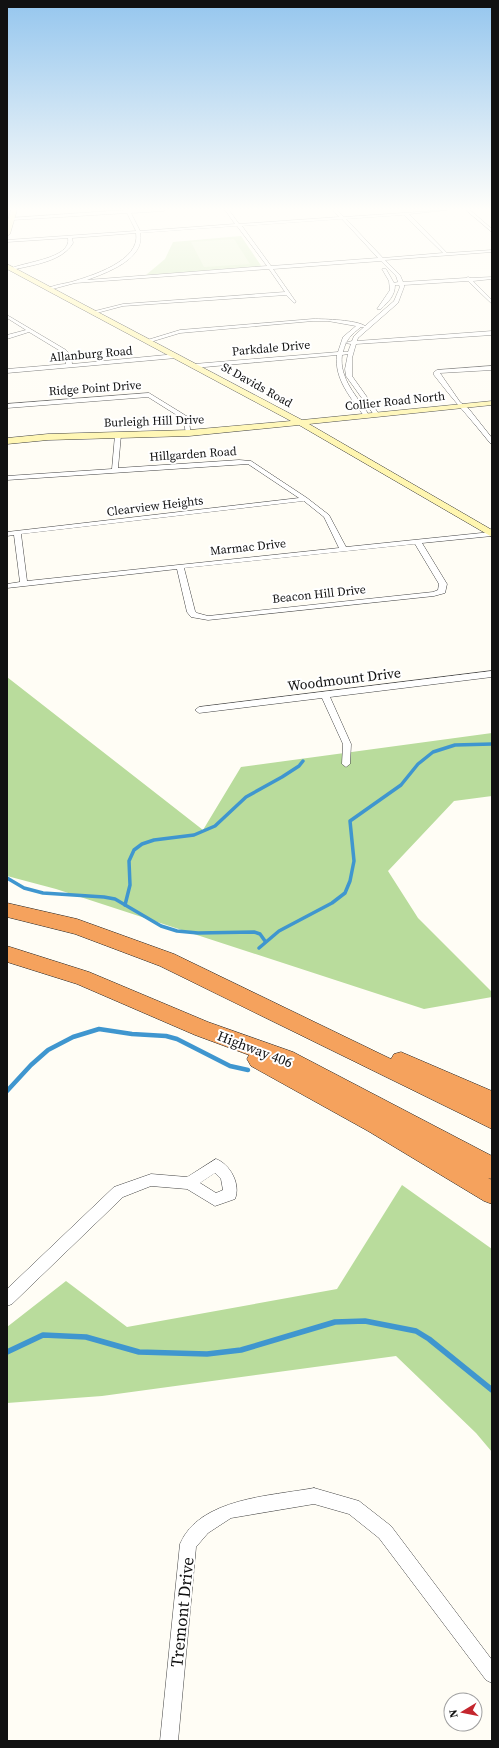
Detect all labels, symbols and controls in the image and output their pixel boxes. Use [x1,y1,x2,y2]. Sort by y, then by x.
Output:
street label: Parkdale Drive [231,337,311,359]
street label: Allanburg Road [49,342,133,366]
street label: St Davids Road [219,359,295,411]
street label: Ridge Point Drive [48,377,142,399]
street label: Collier Road North [344,388,446,414]
street label: Burleigh Hill Drive [103,411,205,431]
street label: Hillgarden Road [149,443,237,465]
street label: Clearview Heights [106,492,204,520]
street label: Marmac Drive [209,535,287,559]
street label: Beacon Hill Drive [271,581,367,607]
street label: Woodmount Drive [286,662,402,696]
street label: Highway 406 [214,1025,296,1073]
street label: Tremont Drive [164,1556,200,1668]
north arrow [443,1692,483,1732]
text: N [446,1708,462,1719]

